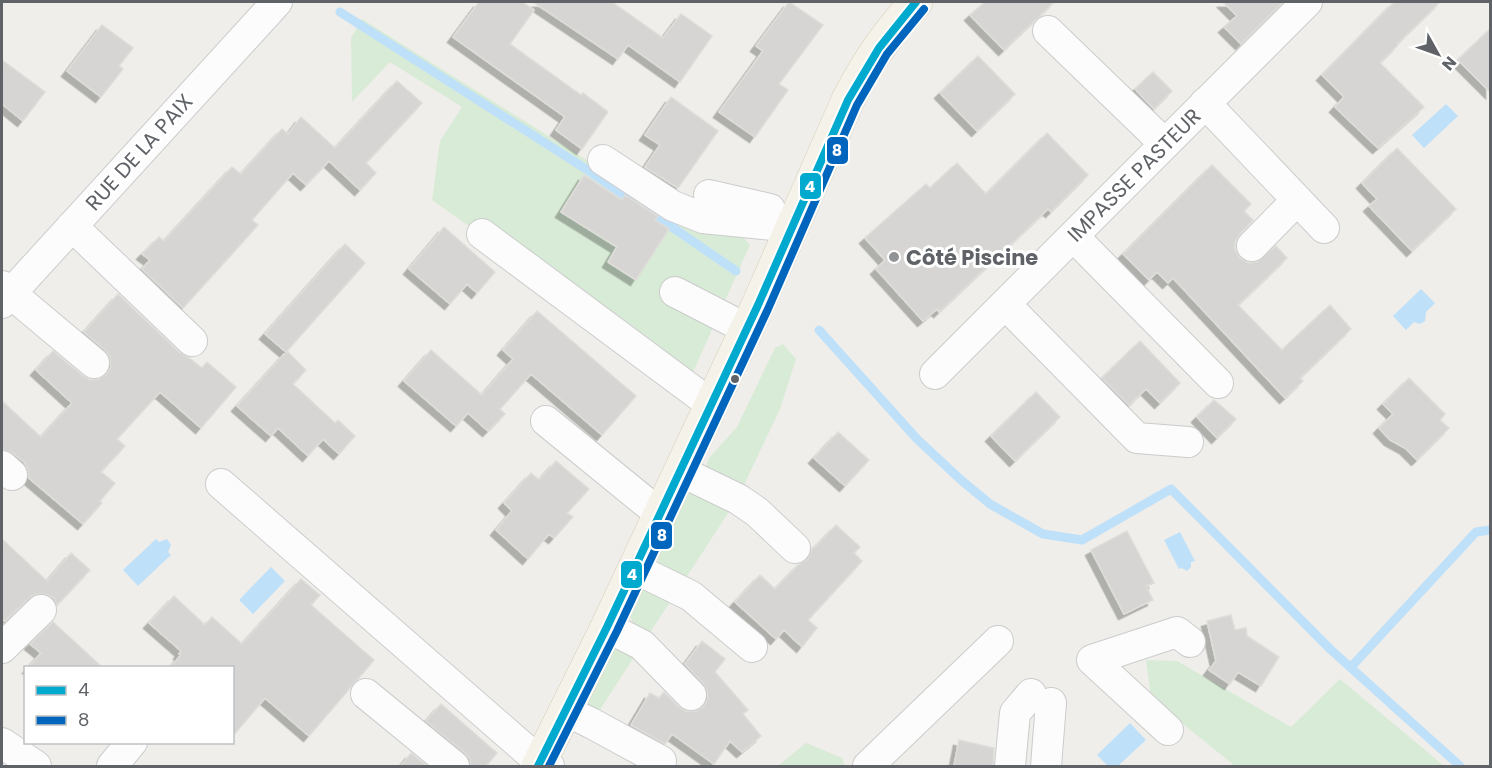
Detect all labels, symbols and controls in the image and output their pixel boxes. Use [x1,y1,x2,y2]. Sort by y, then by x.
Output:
north arrow [1408,24,1468,84]
text: N [1436,51,1462,75]
street label: RUE DE LA PAIX [79,87,199,217]
street label: IMPASSE PASTEUR [1061,102,1207,248]
line badge: 8 [826,136,849,165]
text: 8 [832,139,842,162]
line badge: 4 [799,172,822,200]
text: 4 [805,175,816,198]
place label: Côté Piscine [906,243,1038,272]
marker: Côté Piscine [887,250,901,264]
unlabelled marker [729,373,741,385]
line badge: 8 [650,521,673,550]
text: 8 [657,524,667,547]
line badge: 4 [620,560,643,589]
text: 4 [627,563,638,586]
legend [24,666,234,744]
text: 4 [78,677,89,702]
text: 8 [78,707,89,732]

